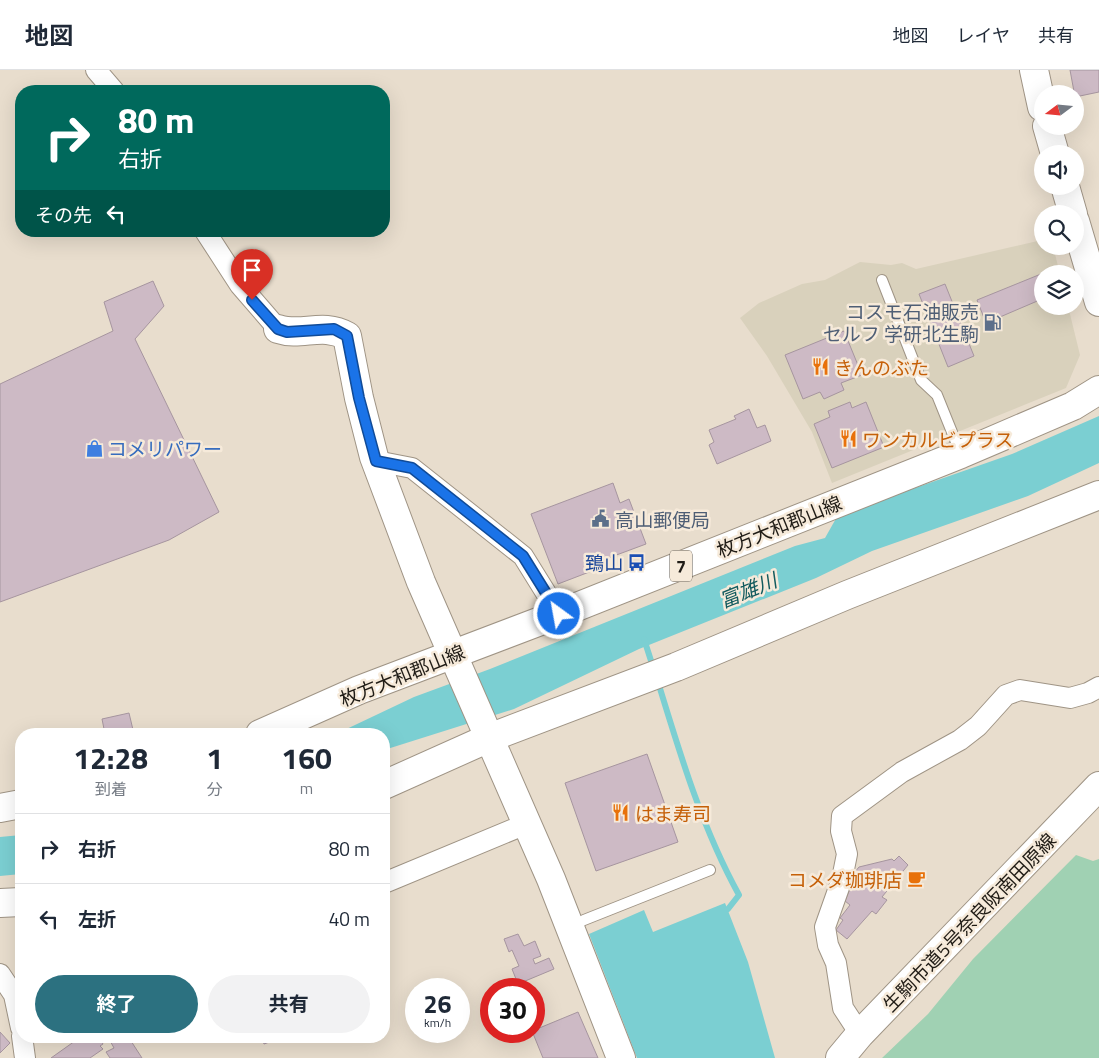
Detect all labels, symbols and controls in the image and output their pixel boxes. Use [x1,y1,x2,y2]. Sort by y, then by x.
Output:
text: 地図 [25,17,73,53]
text: 地図 [893,22,929,49]
text: レイヤ [957,22,1010,49]
text: 共有 [1038,22,1074,49]
north arrow [1034,85,1084,135]
map controls [1034,85,1084,315]
text: 80 m [118,93,194,147]
icon: right [35,105,100,170]
text: 右折 [118,142,162,176]
button: sound [1034,145,1084,195]
text: その先 [35,200,92,229]
icon: left [102,200,130,228]
button: search [1034,205,1084,255]
pin [231,249,273,300]
icon: arrive [238,256,266,284]
button: layers [1034,265,1084,315]
place label: コスモ石油販売 セルフ 学研北生駒 [823,297,979,348]
fuel station icon: コスモ石油販売 セルフ 学研北生駒 [983,312,1003,332]
place label: きんのぶた [834,353,929,382]
restaurant icon: きんのぶた [810,357,830,377]
place label: ワンカルビプラス [862,425,1014,454]
restaurant icon: ワンカルビプラス [838,429,858,449]
place label: コメリパワー [108,434,222,463]
shop icon: コメリパワー [84,438,104,458]
street label: 枚方大和郡山線 [712,488,846,564]
place label: 高山郵便局 [615,505,710,534]
public building icon: 高山郵便局 [591,509,611,529]
place label: 鵄山 [585,548,623,577]
road number: 7 [670,551,692,582]
bus stop icon: 鵄山 [627,552,647,572]
water label: 富雄川 [714,564,783,616]
position arrow [532,587,584,639]
street label: 枚方大和郡山線 [335,637,469,713]
text: 12:28 [73,735,148,781]
text: 1 [206,735,223,781]
text: 160 [281,735,332,781]
text: m [300,776,313,800]
text: 到着 [95,777,127,801]
text: 分 [207,777,223,801]
place label: はま寿司 [635,799,711,828]
restaurant icon: はま寿司 [611,803,631,823]
street label: 生駒市道5号奈良阪南田原線 [876,826,1062,1018]
text: 右折 [78,834,116,863]
text: 80 m [329,834,370,863]
icon: right [35,835,63,863]
place label: コメダ珈琲店 [788,865,902,894]
cafe icon: コメダ珈琲店 [906,869,926,889]
text: 左折 [78,904,116,933]
text: 40 m [329,904,370,933]
icon: left [35,905,63,933]
button: 終了 [35,975,198,1033]
button: 共有 [208,975,370,1033]
speed limit sign: 30 [480,978,545,1043]
text: 26 [423,985,452,1023]
text: km/h [424,1013,451,1032]

